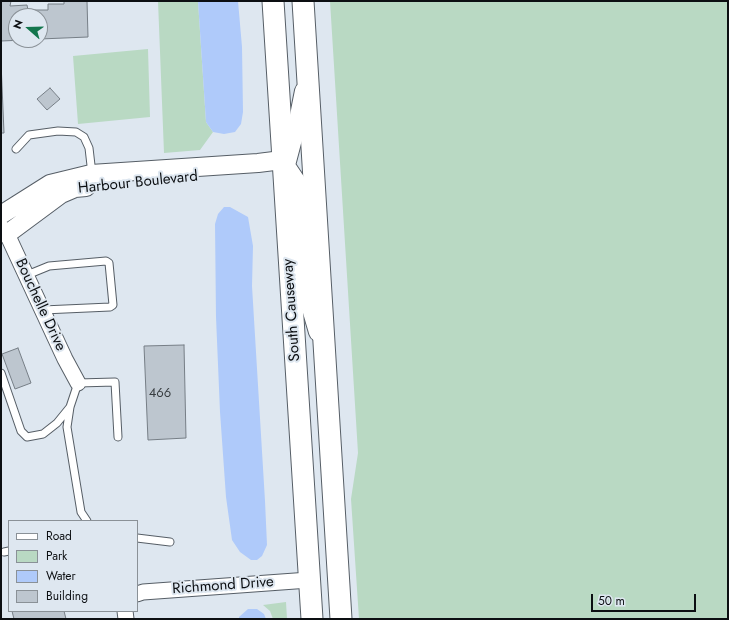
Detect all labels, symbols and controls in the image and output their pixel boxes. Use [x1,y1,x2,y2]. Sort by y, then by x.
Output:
north arrow [8,8,48,48]
text: N [9,17,27,31]
street label: Harbour Boulevard [77,168,199,198]
street label: Bouchelle Drive [11,256,69,354]
street label: South Causeway [279,258,305,362]
house number: 466 [149,386,171,402]
legend [8,520,138,612]
text: Road [46,527,72,545]
text: Park [46,547,67,565]
text: Water [46,567,76,585]
street label: Richmond Drive [172,573,274,599]
scale bar [593,586,698,612]
text: Building [46,587,88,605]
text: 50 m [598,592,625,610]

